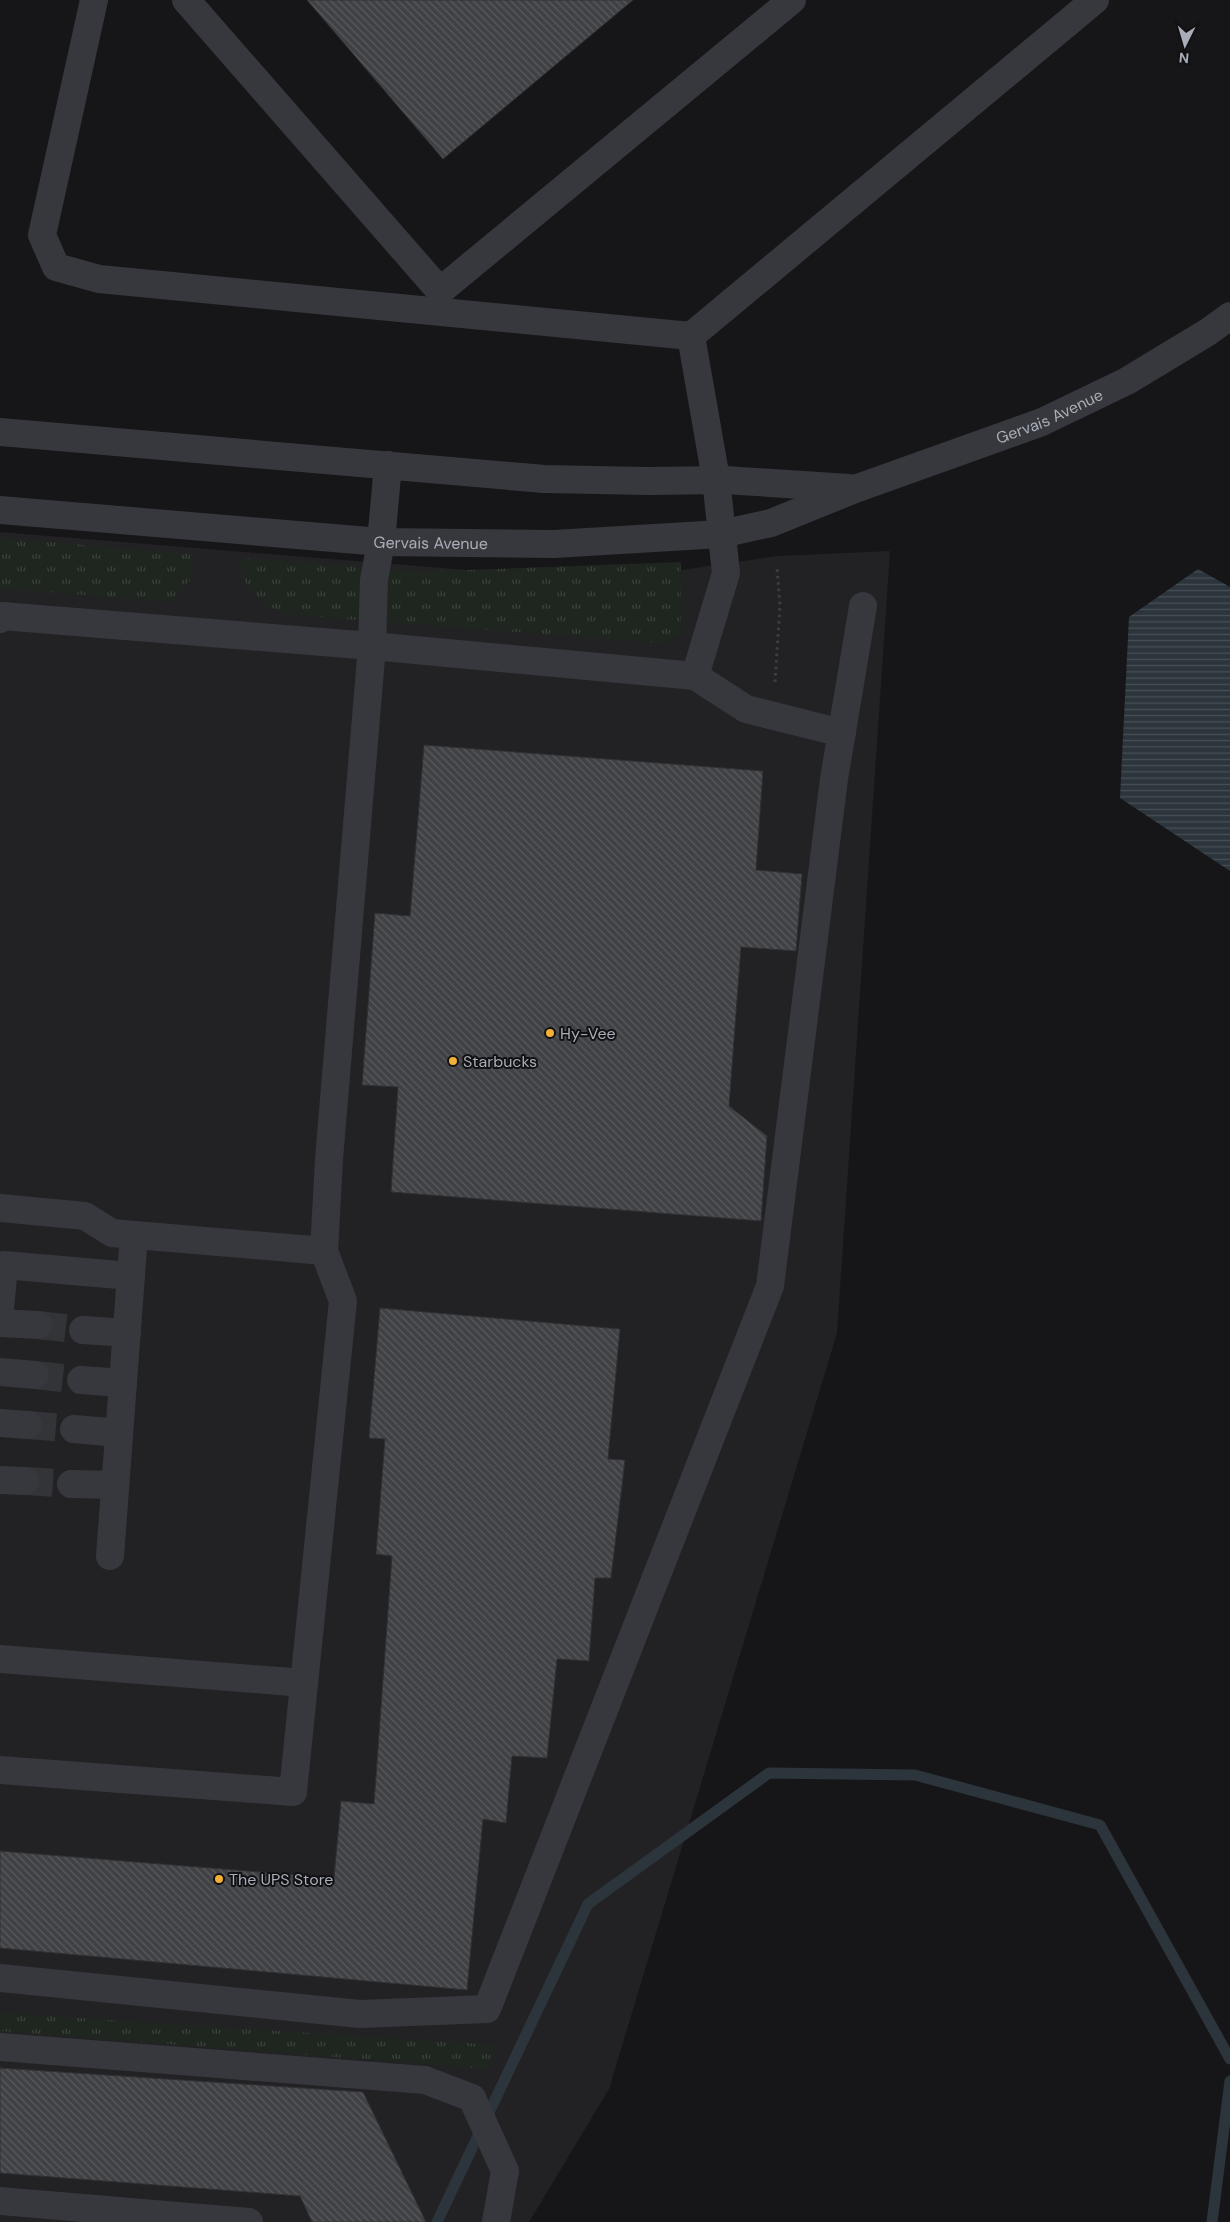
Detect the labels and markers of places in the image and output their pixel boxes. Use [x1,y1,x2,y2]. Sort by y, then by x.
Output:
place label: Hy-Vee [560,1023,616,1044]
marker: Hy-Vee [544,1027,556,1039]
place label: Starbucks [463,1051,537,1072]
marker: Starbucks [447,1055,459,1067]
place label: The UPS Store [229,1869,333,1890]
marker: The UPS Store [213,1873,225,1885]

